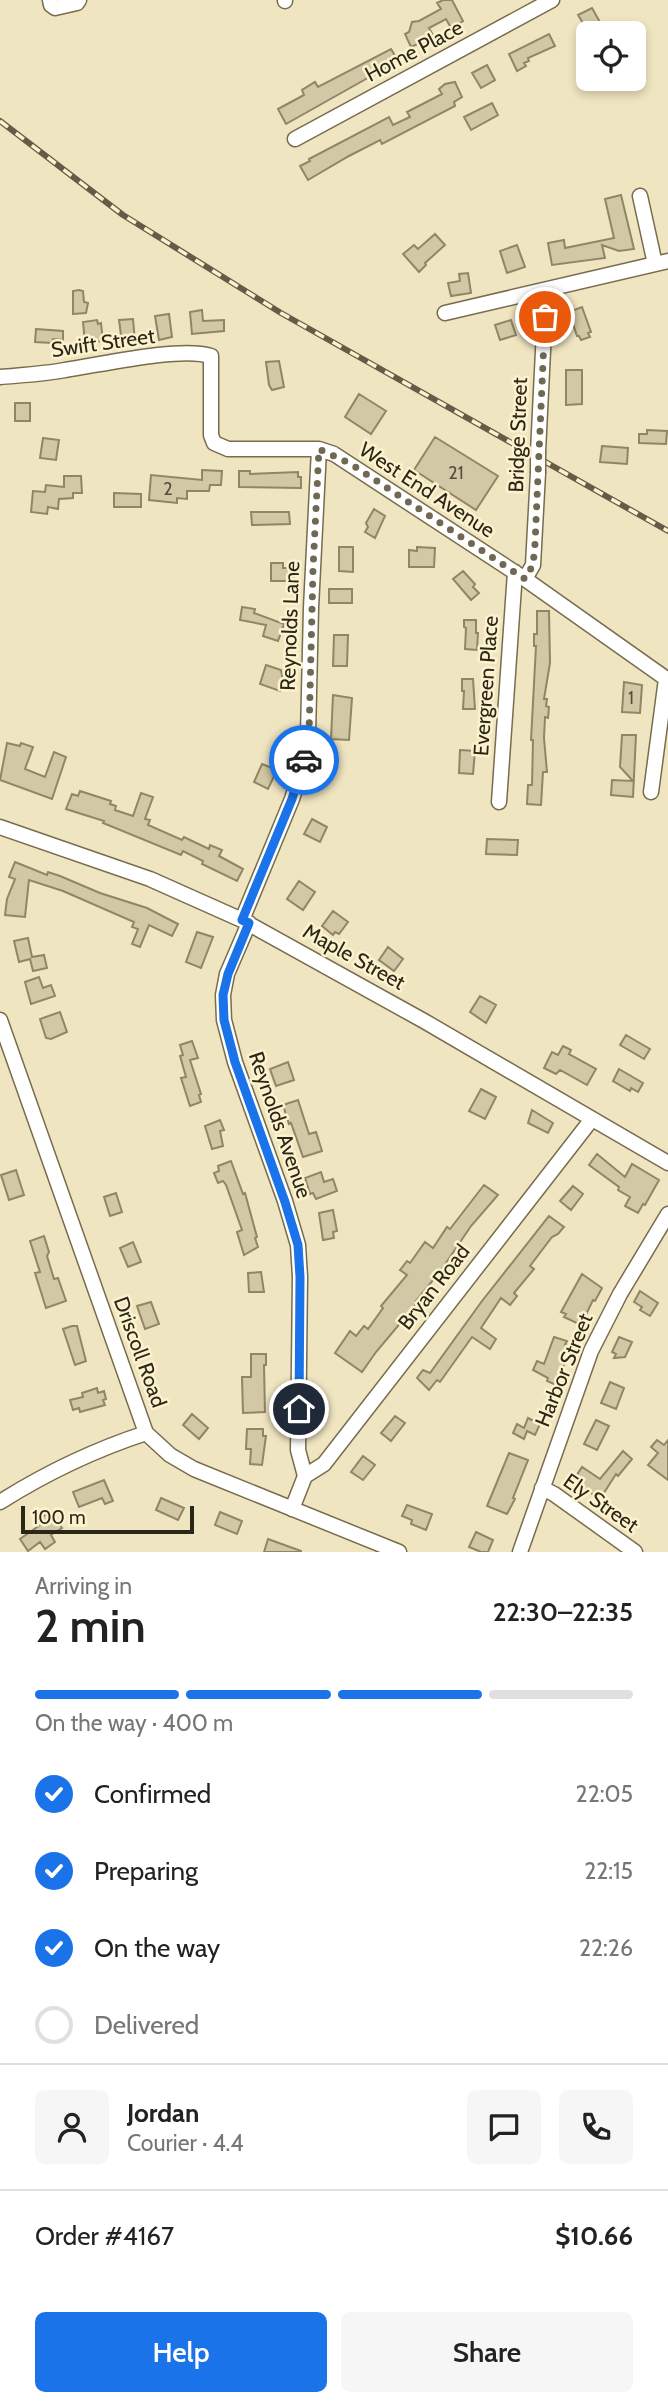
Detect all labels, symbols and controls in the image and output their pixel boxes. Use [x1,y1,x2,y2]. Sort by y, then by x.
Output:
street label: Home Place [361,14,467,87]
map controls [576,21,646,91]
button: locate [576,21,646,91]
pin [515,287,575,347]
icon: bag [526,298,564,336]
street label: Swift Street [49,323,156,362]
street label: Bridge Street [503,377,532,493]
street label: West End Avenue [355,436,500,543]
house number: 21 [448,462,464,484]
house number: 2 [163,478,173,500]
street label: Reynolds Lane [275,560,304,691]
street label: Evergreen Place [468,615,503,757]
house number: 1 [628,687,634,709]
courier [269,725,339,795]
icon: car [285,741,323,779]
street label: Maple Street [299,918,410,995]
street label: Reynolds Avenue [244,1048,317,1202]
street label: Bryan Road [392,1239,475,1334]
street label: Driscoll Road [109,1293,172,1411]
street label: Harbor Street [529,1310,598,1430]
pin [269,1379,329,1439]
icon: home [280,1390,318,1428]
street label: Ely Street [559,1468,644,1537]
scale bar [21,1503,194,1535]
text: 100 m [32,1506,86,1529]
text: Arriving in [35,1572,132,1600]
text: 22:30–22:35 [493,1596,633,1628]
text: 2 min [35,1598,146,1654]
text: On the way · 400 m [35,1709,233,1737]
icon: check [35,1775,73,1813]
text: Confirmed [94,1778,211,1810]
text: 22:05 [576,1780,633,1808]
icon: check [35,1852,73,1890]
text: Preparing [94,1855,198,1887]
text: 22:15 [584,1857,633,1885]
icon: check [35,1929,73,1967]
text: On the way [94,1932,220,1964]
text: 22:26 [579,1934,633,1962]
text: Delivered [94,2009,199,2041]
button: person [35,2090,109,2164]
button: chat [467,2090,541,2164]
button: phone [559,2090,633,2164]
text: Jordan [127,2097,199,2129]
text: Courier · 4.4 [127,2129,244,2157]
text: Order #4167 [35,2220,174,2252]
text: $10.66 [555,2220,633,2252]
button: Help [35,2312,327,2392]
button: Share [341,2312,633,2392]

